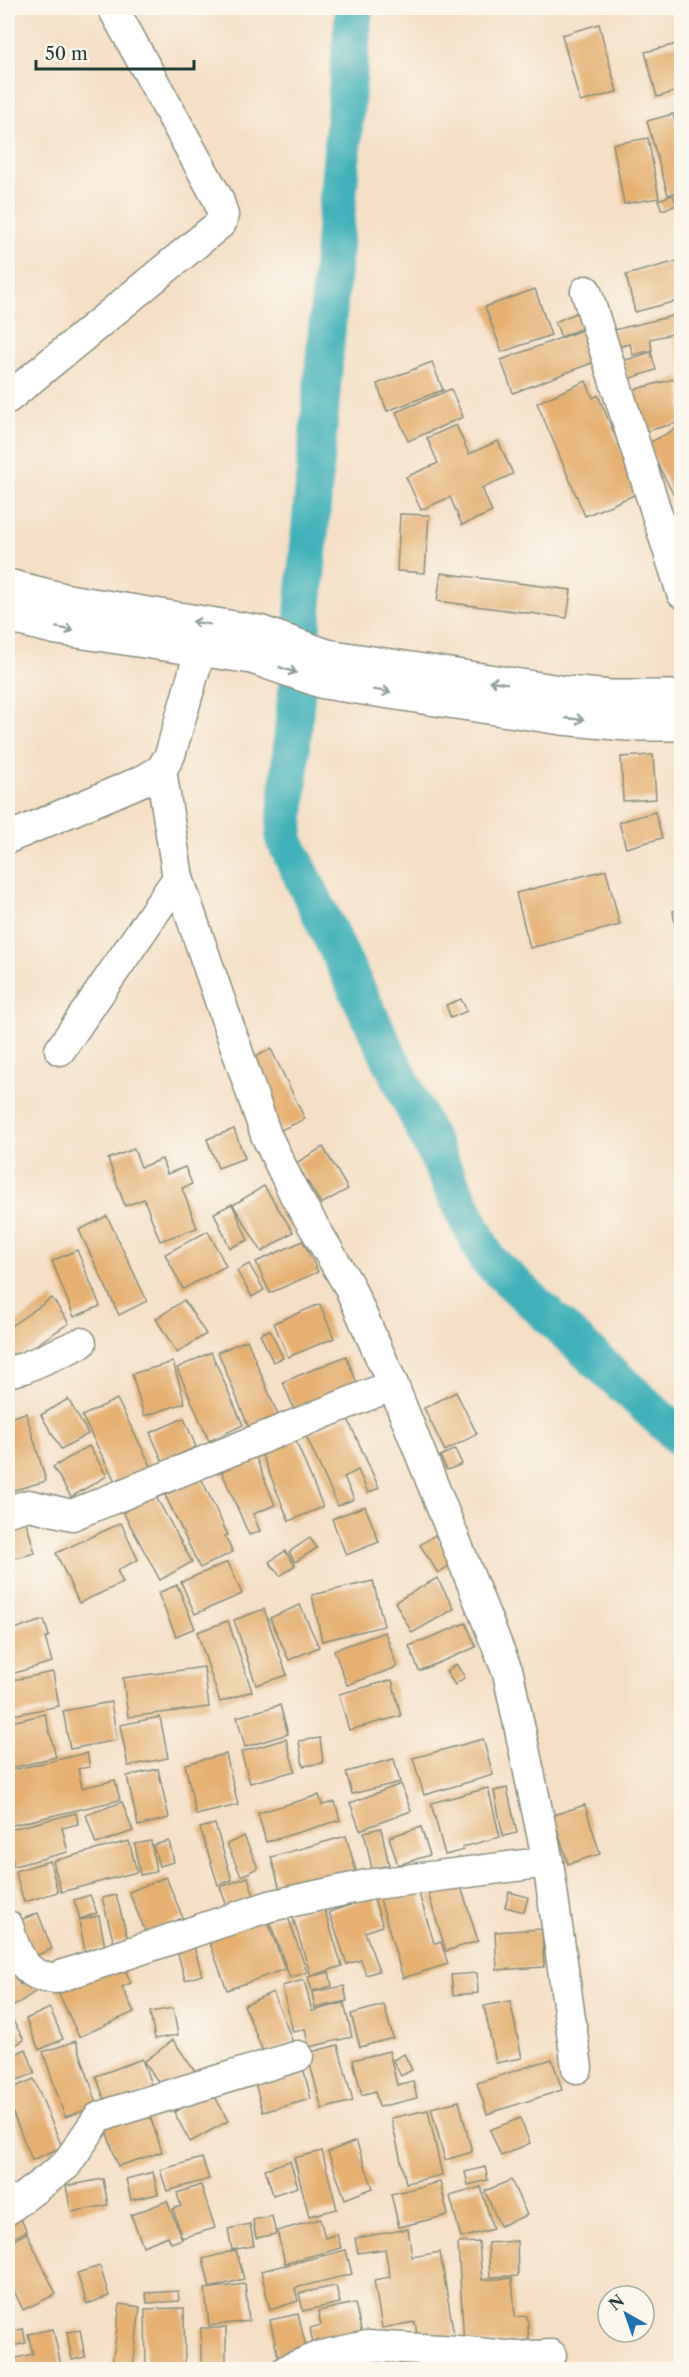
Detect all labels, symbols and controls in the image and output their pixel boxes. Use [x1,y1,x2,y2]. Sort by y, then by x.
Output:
scale bar [36,33,194,71]
text: 50 m [45,43,88,65]
one-way arrow [192,617,212,628]
one-way arrow [54,624,74,635]
one-way arrow [278,665,297,676]
one-way arrow [489,677,508,688]
one-way arrow [371,686,391,697]
one-way arrow [564,714,584,725]
north arrow [596,2284,656,2344]
text: N [605,2290,628,2315]

